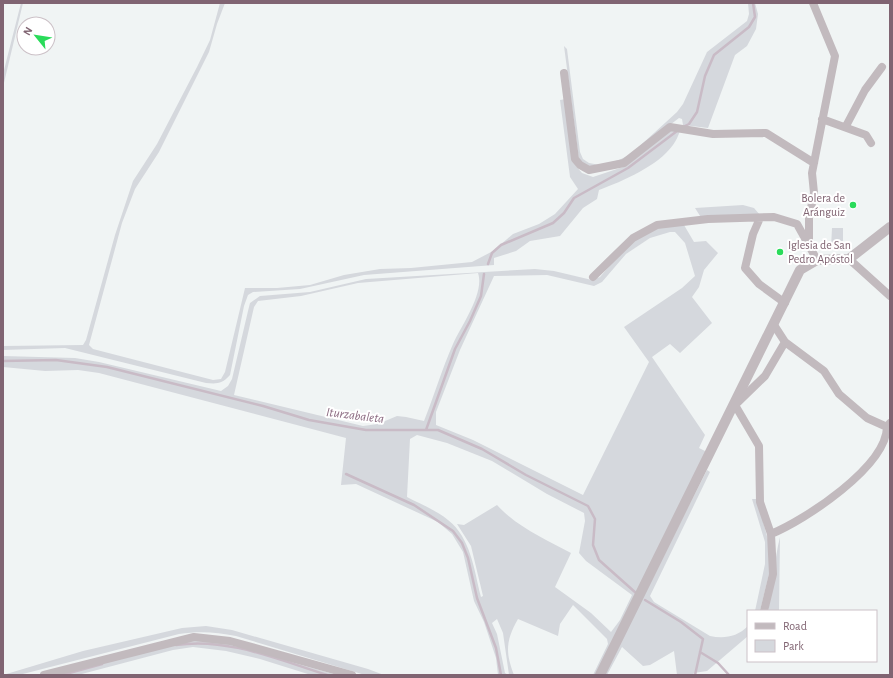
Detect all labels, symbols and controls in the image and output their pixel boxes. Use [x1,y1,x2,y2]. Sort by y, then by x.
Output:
north arrow [16,16,56,56]
text: N [21,25,34,37]
place label: Bolera de Aránguiz [801,192,845,218]
marker: Bolera de Aránguiz [848,200,858,210]
place label: Iglesia de San Pedro Apóstol [788,239,853,265]
marker: Iglesia de San Pedro Apóstol [775,247,785,257]
water label: Iturzabaleta [325,406,385,426]
legend [747,610,877,662]
text: Road [783,620,807,632]
text: Park [783,640,804,652]

